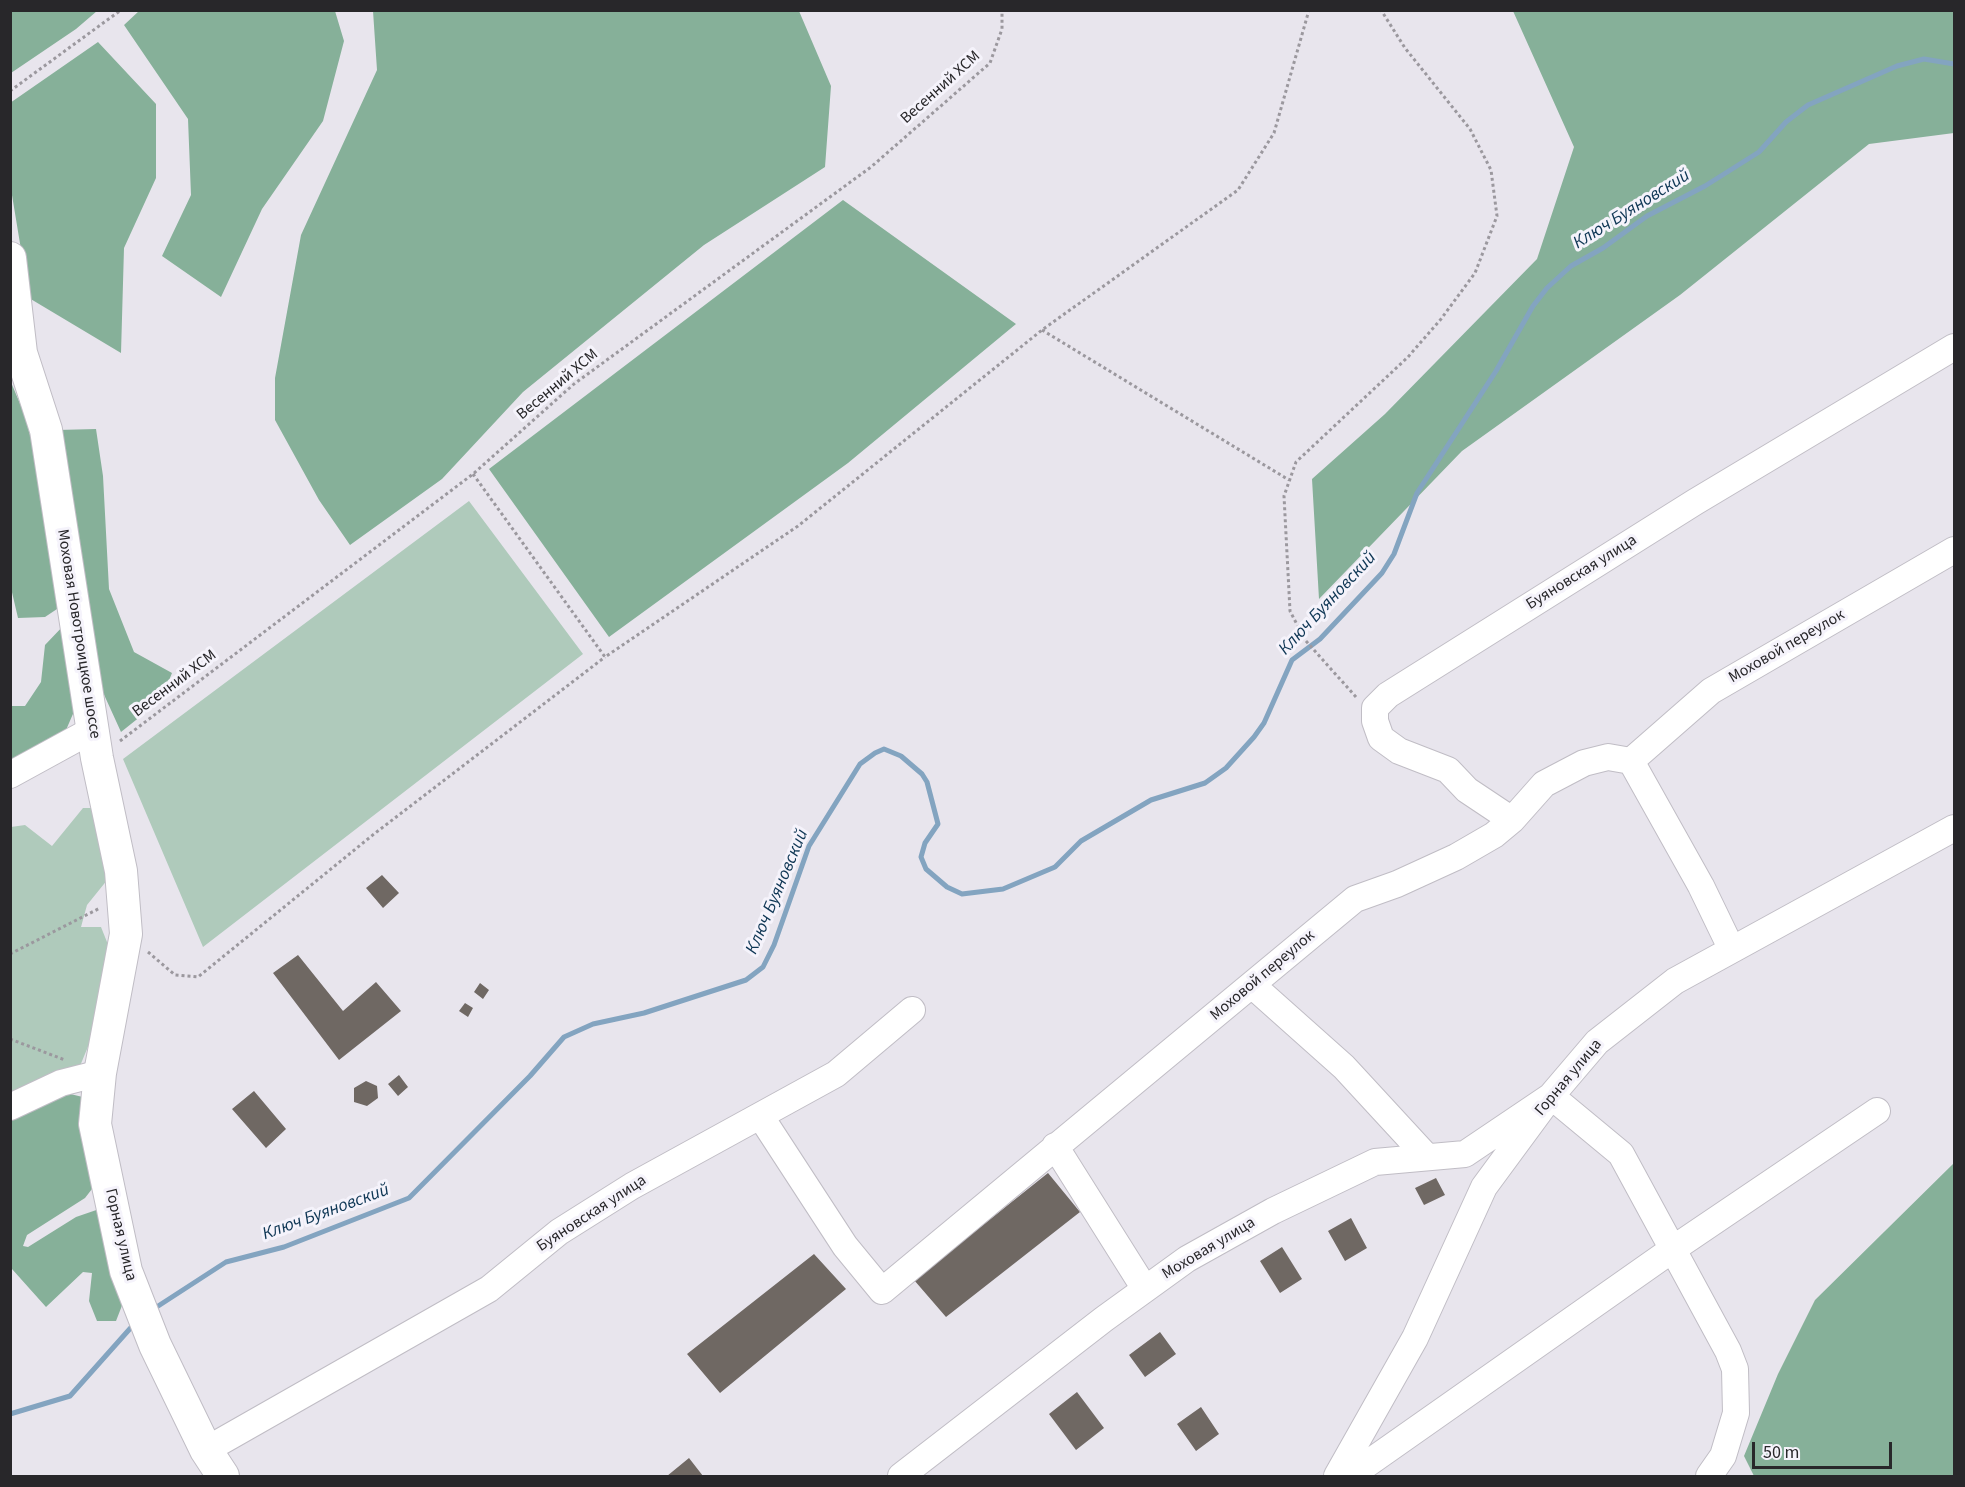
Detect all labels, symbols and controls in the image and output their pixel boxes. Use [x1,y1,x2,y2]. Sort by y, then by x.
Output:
street label: Весенний ХСМ [897,47,985,129]
water label: Ключ Буяновский [1570,165,1694,255]
street label: Весенний ХСМ [513,345,603,425]
street label: Моховая Новотроицкое шоссе [52,528,104,740]
street label: Буяновская улица [1523,531,1641,615]
water label: Ключ Буяновский [1275,548,1381,660]
street label: Моховой переулок [1726,606,1848,688]
street label: Весенний ХСМ [129,646,221,722]
water label: Ключ Буяновский [742,826,814,958]
street label: Моховой переулок [1207,927,1319,1025]
street label: Горная улица [1531,1036,1607,1120]
street label: Буяновская улица [534,1171,650,1257]
water label: Ключ Буяновский [260,1180,392,1246]
street label: Горная улица [100,1187,140,1283]
street label: Моховая улица [1159,1214,1259,1284]
scale bar [1755,1430,1894,1468]
text: 50 m [1763,1440,1799,1465]

